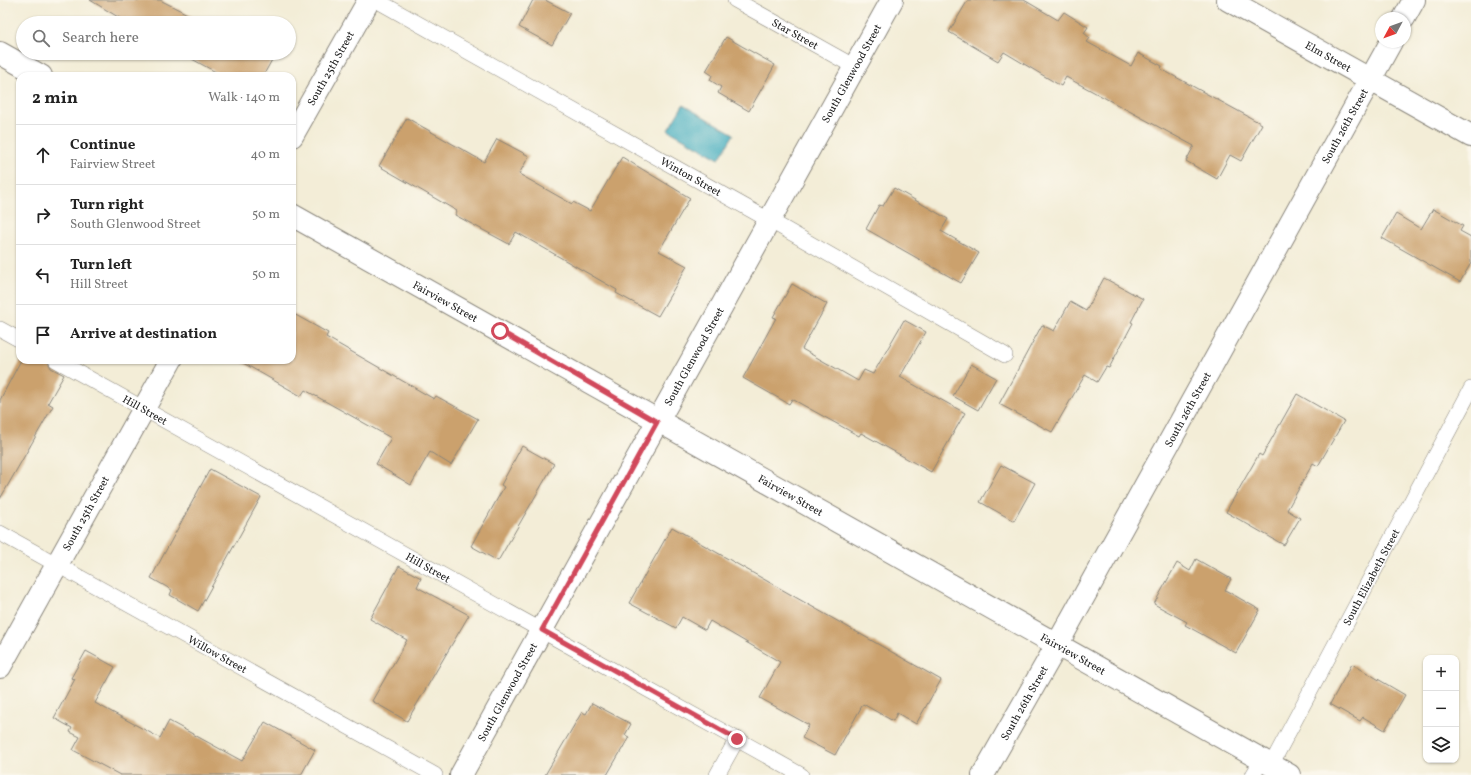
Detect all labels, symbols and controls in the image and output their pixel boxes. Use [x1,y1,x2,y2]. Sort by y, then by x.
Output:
north arrow [1375,12,1411,48]
search box [16,16,296,60]
street label: Star Street [769,16,821,54]
street label: South Glenwood Street [819,22,886,126]
icon: search [30,27,52,49]
text: Search here [62,28,139,49]
street label: South 25th Street [305,29,359,109]
street label: Elm Street [1302,39,1354,76]
street label: South 26th Street [1319,86,1373,167]
text: 2 min [32,87,78,110]
text: Walk · 140 m [208,89,280,107]
text: Continue [70,135,135,156]
icon: ahead [32,144,54,166]
text: 40 m [251,146,280,164]
street label: Winton Street [657,155,724,201]
text: Fairview Street [70,156,156,174]
text: Turn right [70,195,144,216]
icon: right [32,204,54,226]
text: 50 m [252,206,280,224]
text: South Glenwood Street [70,216,201,234]
text: Turn left [70,255,132,276]
icon: left [32,264,54,286]
text: 50 m [252,266,280,284]
text: Hill Street [70,276,128,294]
street label: Fairview Street [409,278,480,327]
street label: South Glenwood Street [662,305,729,409]
route start [491,322,509,340]
icon: arrive [32,324,54,346]
text: Arrive at destination [70,324,217,345]
street label: South 26th Street [1162,370,1216,450]
street label: Hill Street [119,392,170,430]
street label: Fairview Street [755,472,825,521]
street label: South 25th Street [60,474,114,554]
street label: South Elizabeth Street [1340,526,1404,629]
street label: Hill Street [402,550,453,587]
street label: Fairview Street [1037,631,1108,679]
street label: Willow Street [185,633,249,678]
street label: South Glenwood Street [475,640,542,745]
map controls [1423,655,1459,763]
button: + [1423,655,1459,691]
street label: South 26th Street [998,663,1053,744]
button: − [1423,691,1459,727]
button: layers [1423,727,1459,763]
route end [728,730,746,748]

